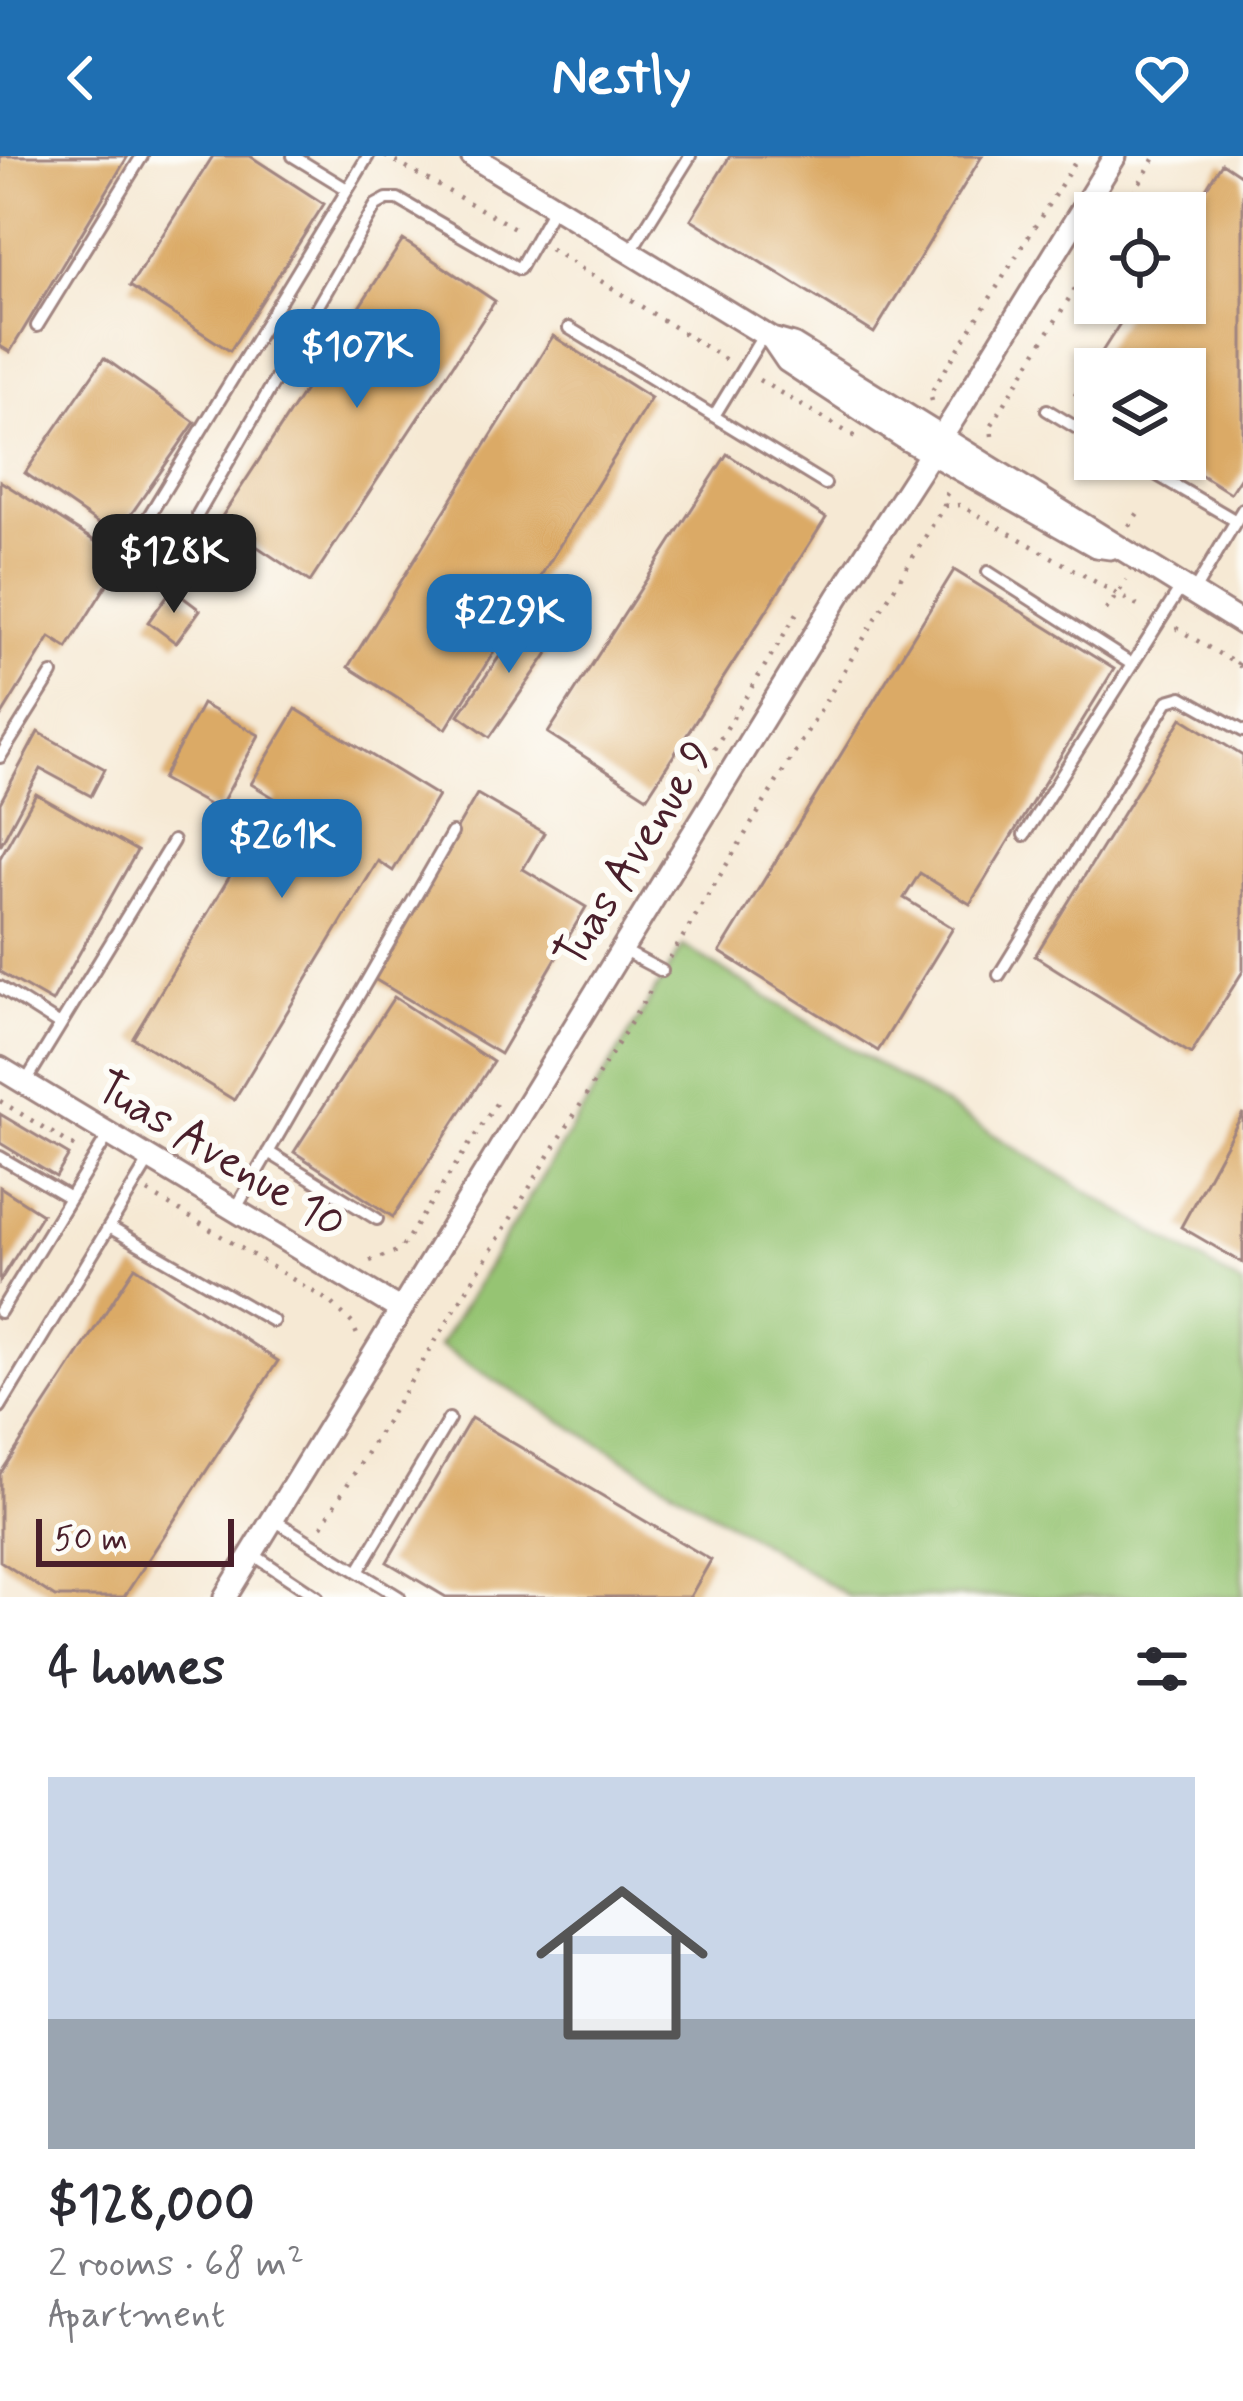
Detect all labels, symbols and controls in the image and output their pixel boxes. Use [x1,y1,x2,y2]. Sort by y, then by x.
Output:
text: Nestly [552,43,691,114]
icon: back [48,45,114,111]
icon: heart [1129,45,1195,111]
map controls [1074,192,1206,480]
button: locate [1074,192,1206,324]
pin: $107K [273,309,441,411]
text: $107K [301,322,413,373]
button: layers [1074,348,1206,480]
pin: $128K [90,514,258,616]
text: $128K [119,527,229,578]
pin: $229K [425,574,593,676]
text: $229K [454,587,564,638]
street label: Tuas Avenue 9 [542,730,728,980]
pin: $261K [198,799,366,901]
text: $261K [229,812,335,863]
street label: Tuas Avenue 10 [84,1058,356,1254]
scale bar [36,1513,234,1566]
text: 50 m [54,1518,128,1562]
text: 4 homes [48,1636,225,1702]
icon: filters [1129,1636,1195,1702]
icon: home [514,1855,730,2071]
text: $128,000 [48,2173,255,2239]
text: 2 rooms · 68 m² [48,2239,304,2290]
text: Apartment [48,2290,225,2341]

